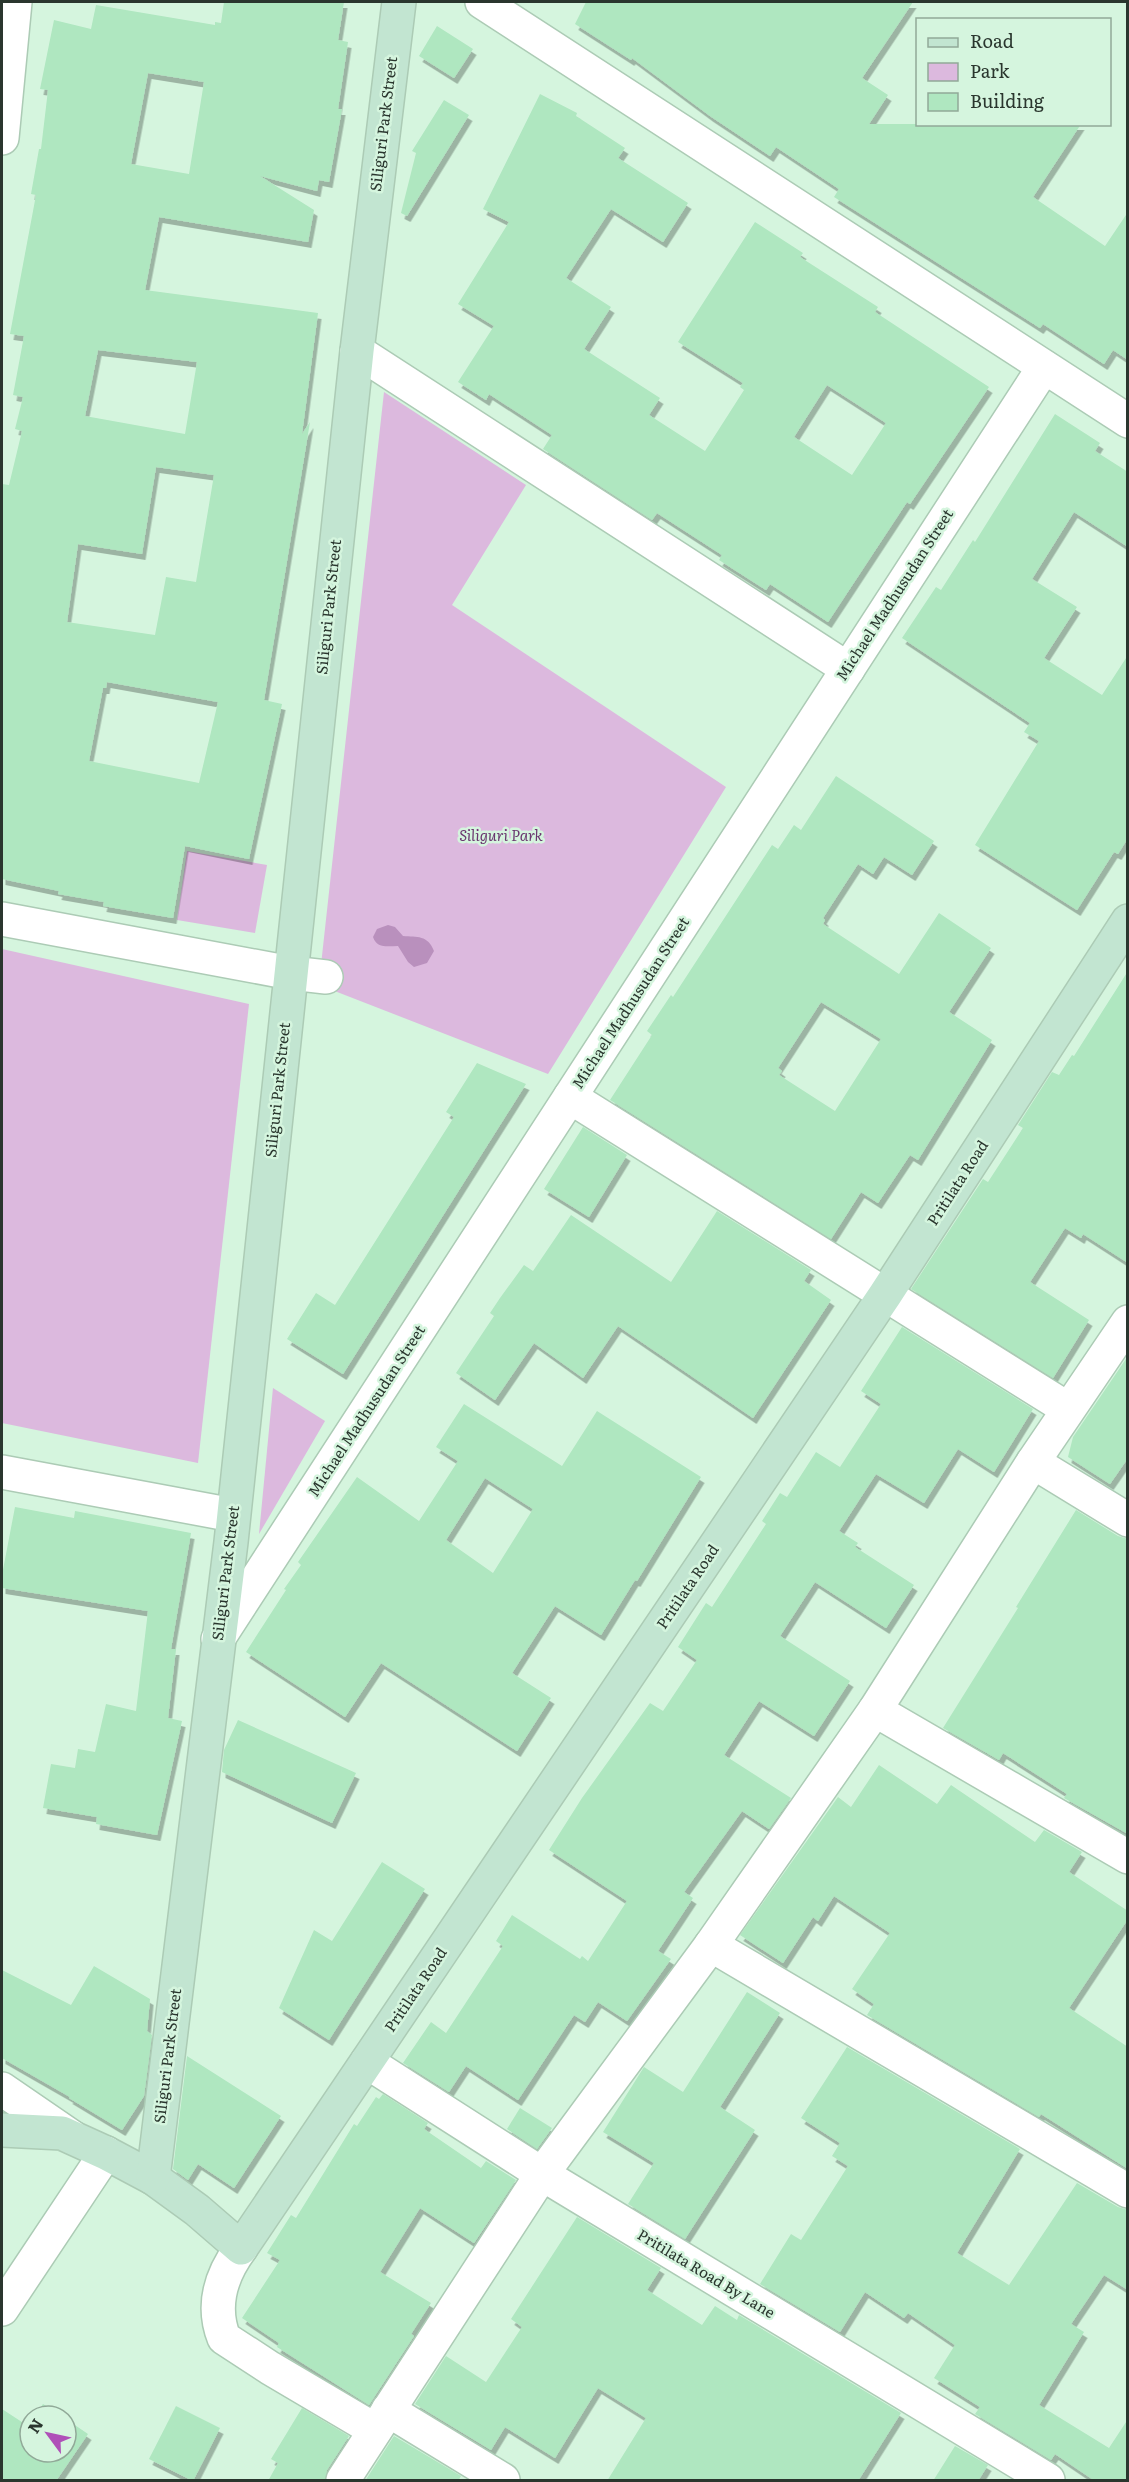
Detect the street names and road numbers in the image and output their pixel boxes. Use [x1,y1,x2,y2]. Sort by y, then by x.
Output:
street label: Siliguri Park Street [363,55,402,193]
street label: Michael Madhusudan Street [829,504,958,685]
street label: Siliguri Park Street [309,538,346,676]
street label: Michael Madhusudan Street [565,912,694,1093]
street label: Siliguri Park Street [258,1021,295,1159]
street label: Pritilata Road [920,1135,993,1229]
street label: Michael Madhusudan Street [301,1320,430,1501]
street label: Siliguri Park Street [205,1504,244,1642]
street label: Pritilata Road [650,1539,724,1633]
street label: Pritilata Road [378,1942,452,2036]
street label: Siliguri Park Street [147,1987,186,2125]
street label: Pritilata Road By Lane [633,2222,780,2323]

